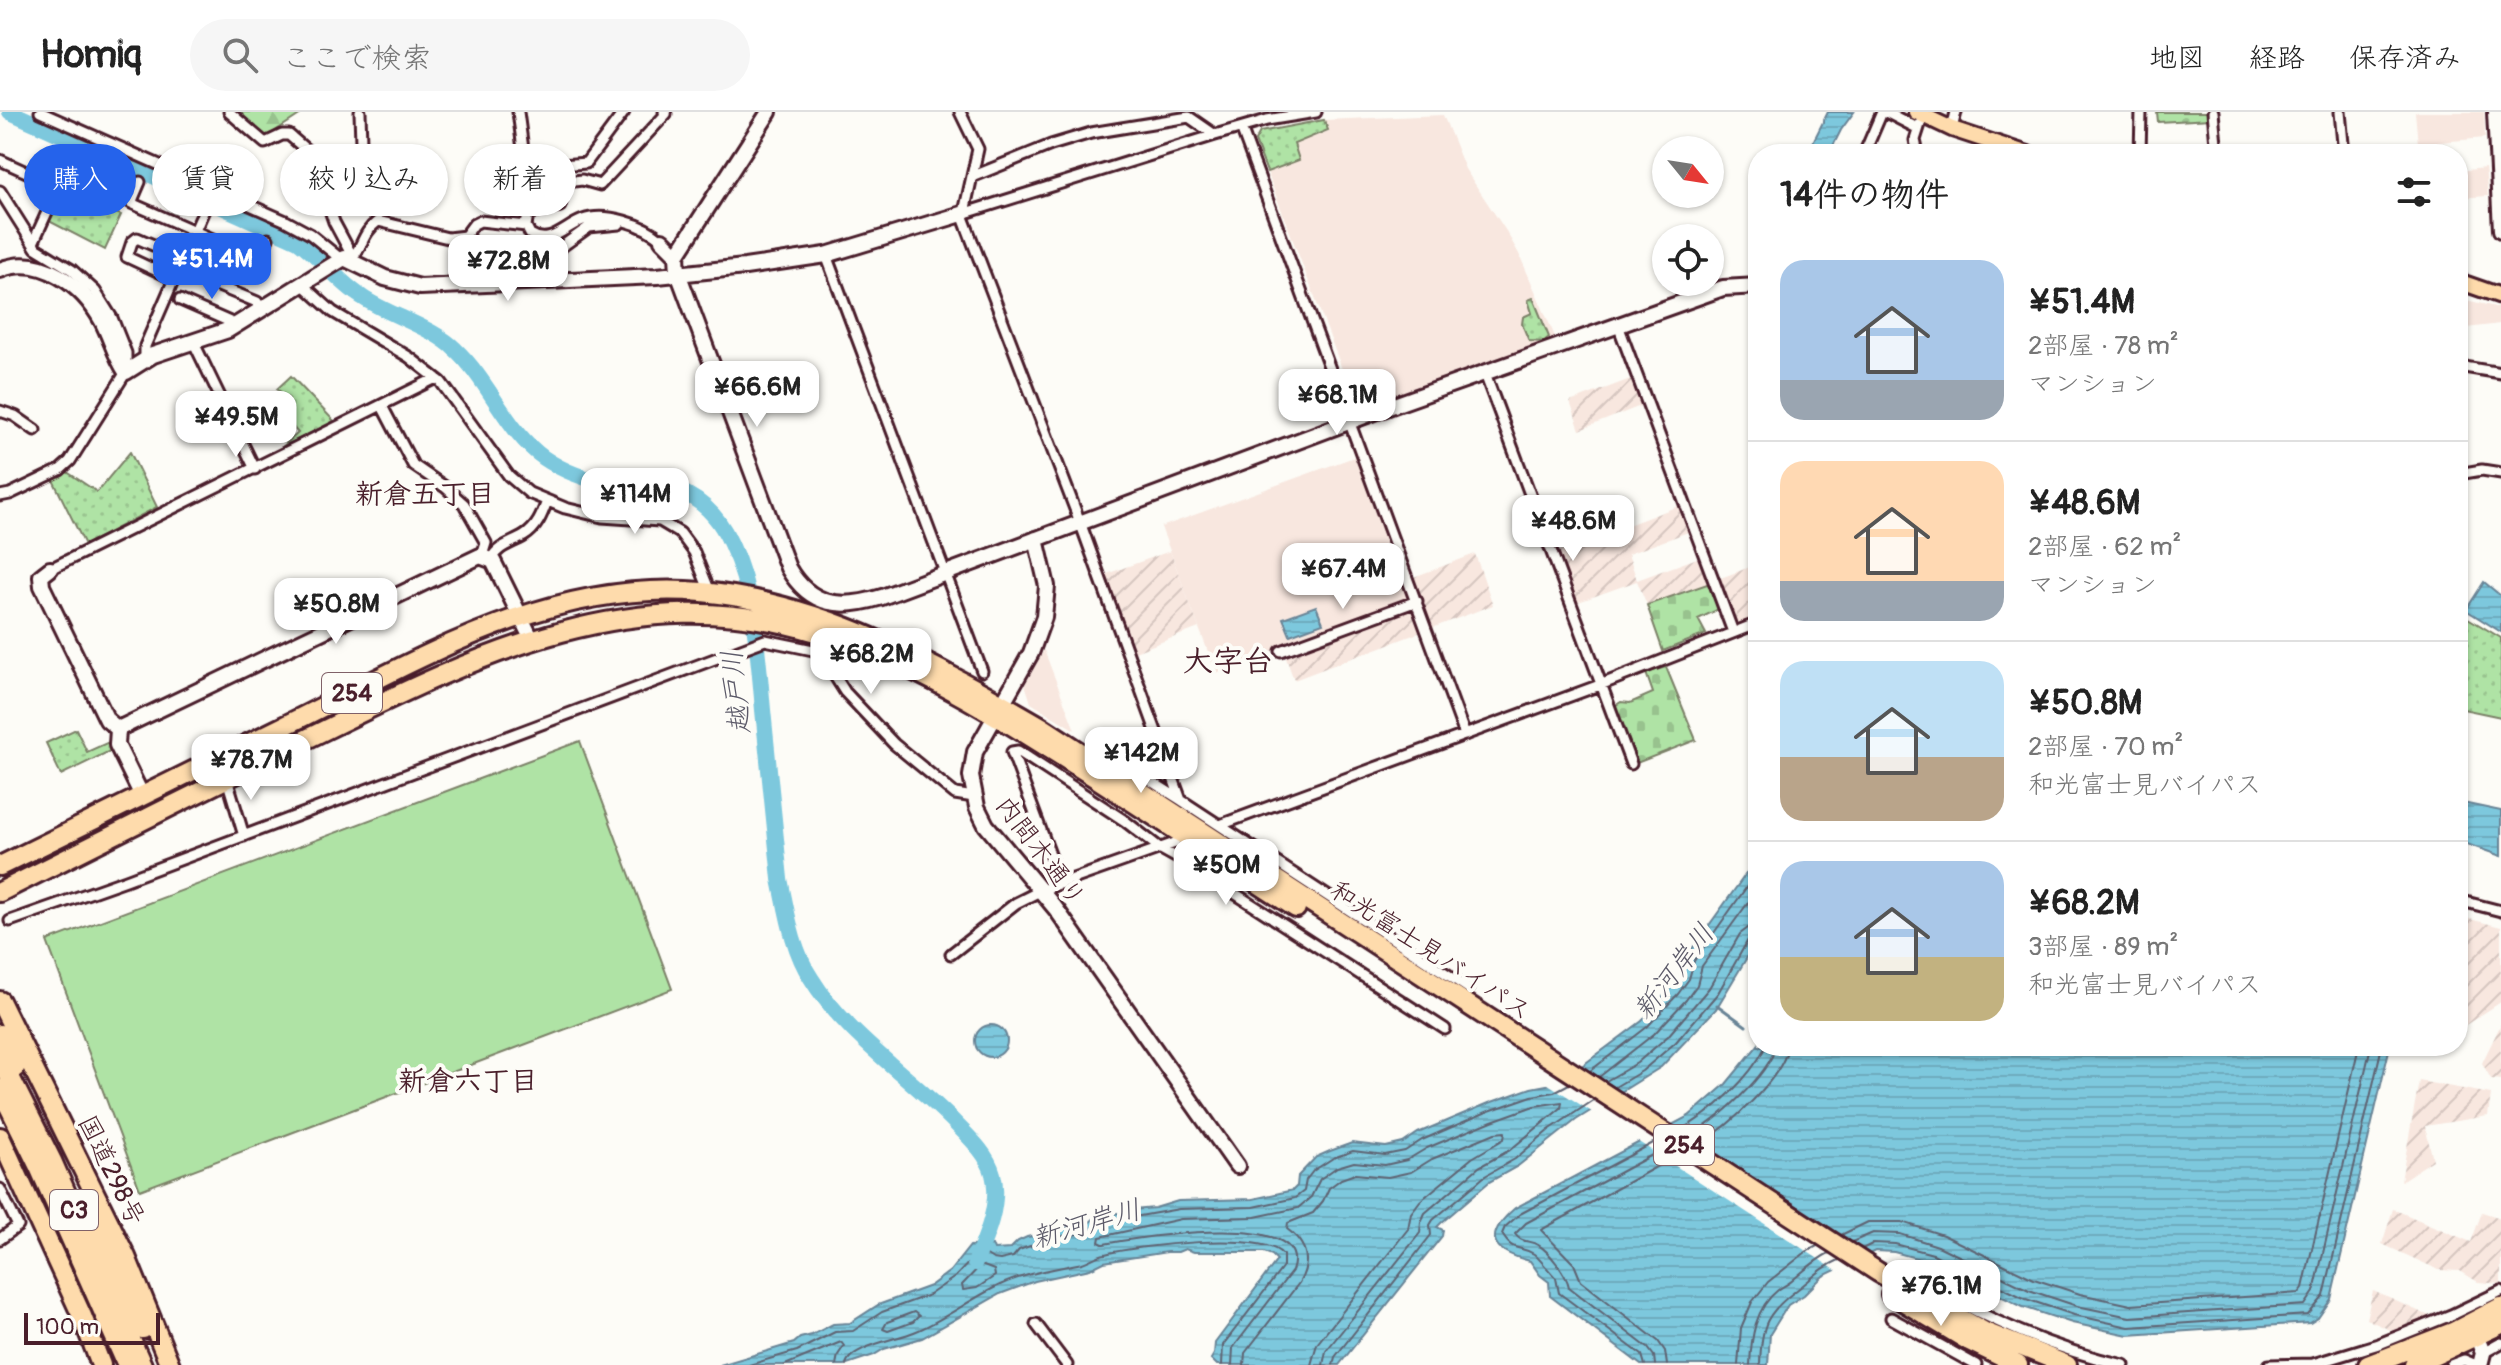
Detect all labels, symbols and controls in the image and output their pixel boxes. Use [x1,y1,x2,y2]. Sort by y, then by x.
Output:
search box [190,19,750,91]
text: Homiq [40,31,142,79]
icon: search [218,33,262,77]
text: ここで検索 [282,40,432,77]
text: 地図 [2149,41,2205,76]
text: 経路 [2249,41,2305,76]
text: 保存済み [2349,41,2461,76]
north arrow [1652,136,1724,208]
map controls [1652,136,1724,296]
chip: 購入 [24,144,136,216]
chip: 賃貸 [152,144,264,216]
chip: 絞り込み [280,144,448,216]
chip: 新着 [464,144,576,216]
icon: filters [2392,170,2436,214]
text: 14件の物件 [1780,174,1949,217]
button: locate [1652,224,1724,296]
pin: ¥51.4M [147,233,277,301]
pin: ¥72.8M [443,235,573,303]
text: ¥51.4M [171,243,253,275]
text: ¥72.8M [466,245,550,277]
text: ¥51.4M [2028,281,2135,324]
icon: home [1844,292,1940,388]
text: 2部屋 · 78 m² [2028,330,2179,362]
pin: ¥66.6M [692,361,822,429]
text: マンション [2028,368,2157,400]
pin: ¥68.1M [1272,369,1402,437]
text: ¥66.6M [713,371,801,403]
text: ¥68.1M [1297,379,1377,411]
pin: ¥49.5M [171,391,301,459]
text: ¥49.5M [193,401,279,433]
pin: ¥114M [579,468,691,536]
district label: 新倉五丁目 [355,477,495,512]
text: ¥114M [599,478,671,510]
text: ¥48.6M [2028,482,2140,525]
icon: home [1844,493,1940,589]
pin: ¥48.6M [1508,495,1638,563]
text: ¥48.6M [1530,505,1616,537]
text: 2部屋 · 62 m² [2028,531,2182,563]
pin: ¥67.4M [1278,543,1408,611]
text: ¥67.4M [1300,553,1386,585]
text: マンション [2028,569,2157,601]
pin: ¥50.8M [271,578,401,646]
text: ¥50.8M [292,588,380,620]
pin: ¥68.2M [806,628,936,696]
text: ¥68.2M [828,638,914,670]
district label: 大字台 [1183,643,1273,680]
water label: 越戸川 [715,648,758,736]
road number: 254 [322,673,382,713]
text: ¥50.8M [2028,682,2142,725]
icon: home [1844,693,1940,789]
pin: ¥142M [1085,727,1197,795]
text: 2部屋 · 70 m² [2028,731,2183,763]
pin: ¥78.7M [186,734,316,802]
text: ¥142M [1103,737,1179,769]
text: ¥78.7M [209,744,293,776]
text: 和光富士見バイパス [2028,769,2261,801]
street label: 内間木通り [988,790,1092,913]
pin: ¥50M [1179,839,1273,907]
text: ¥50M [1192,849,1260,881]
street label: 和光富士見バイパス [1324,874,1537,1028]
text: ¥68.2M [2028,882,2139,925]
icon: home [1844,893,1940,989]
water label: 新河岸川 [1626,917,1722,1027]
text: 3部屋 · 89 m² [2028,931,2178,963]
text: 和光富士見バイパス [2028,969,2261,1001]
district label: 新倉六丁目 [398,1064,538,1099]
street label: 国道298号 [71,1110,152,1231]
road number: 254 [1654,1125,1714,1165]
road number: C3 [50,1190,98,1230]
water label: 新河岸川 [1028,1192,1145,1257]
pin: ¥76.1M [1876,1260,2006,1328]
text: ¥76.1M [1900,1270,1982,1302]
scale bar [24,1309,160,1345]
text: 100 m [36,1313,99,1341]

